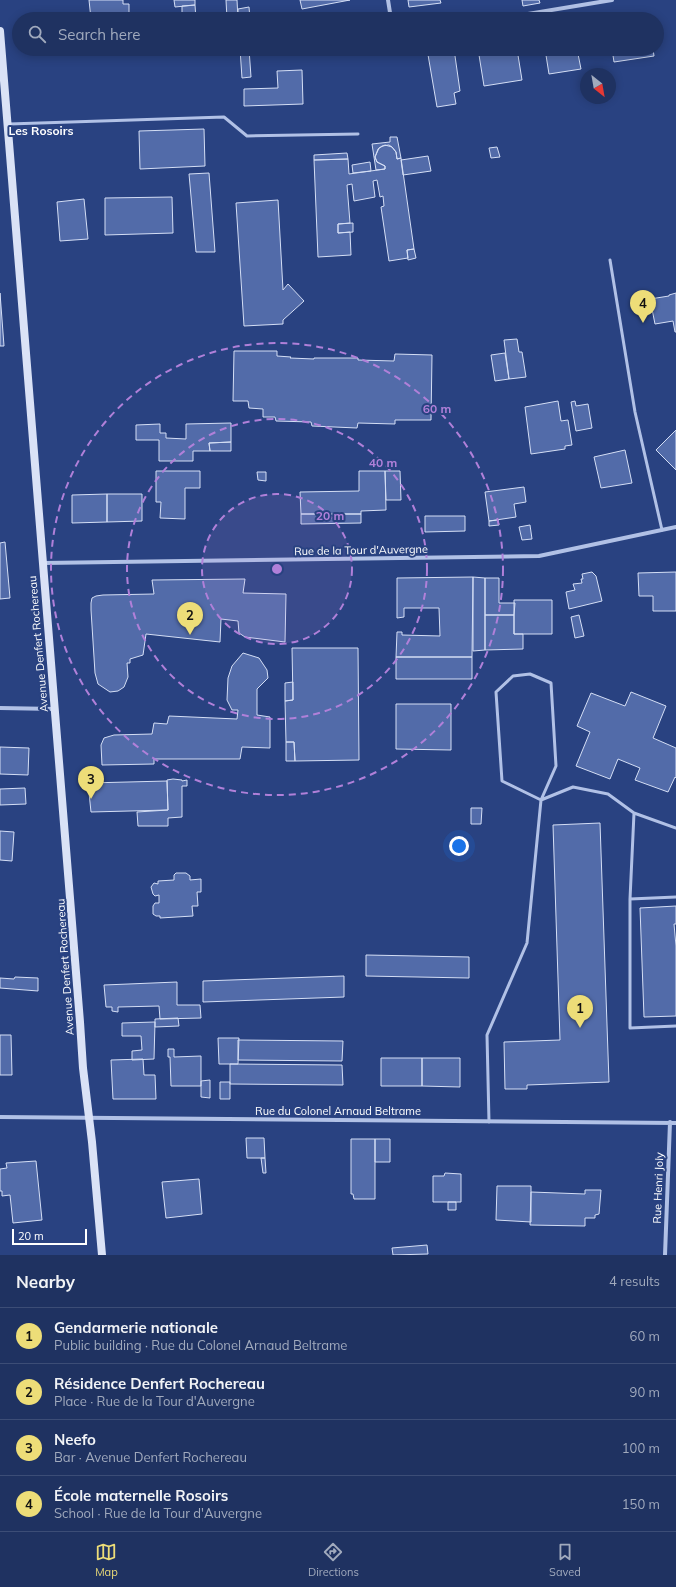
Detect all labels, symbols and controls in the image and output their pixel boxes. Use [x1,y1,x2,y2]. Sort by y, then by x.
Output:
search box [12,12,664,56]
icon: search [26,23,48,45]
text: Search here [58,25,140,44]
north arrow [580,68,616,104]
district label: Les Rosoirs [9,123,73,138]
pin: 4 [630,290,656,323]
text: 60 m [423,401,451,416]
text: 40 m [369,455,397,470]
text: 20 m [316,508,344,523]
street label: Rue de la Tour d'Auvergne [294,542,428,558]
centre of rings [270,562,284,576]
street label: Avenue Denfert Rochereau [25,575,51,713]
pin: 2 [177,602,203,635]
pin: 3 [78,766,104,799]
your location [449,836,469,856]
street label: Avenue Denfert Rochereau [53,898,77,1036]
pin: 1 [567,995,593,1028]
street label: Rue du Colonel Arnaud Beltrame [255,1104,421,1118]
street label: Rue Henri Joly [650,1152,666,1224]
scale bar [12,1227,87,1246]
text: 20 m [18,1229,44,1243]
text: Nearby [16,1271,75,1292]
text: 4 results [609,1273,660,1289]
text: Gendarmerie nationale [54,1318,218,1337]
text: 1 [25,1328,33,1344]
text: 60 m [630,1328,660,1344]
text: Public building · Rue du Colonel Arnaud Beltrame [54,1337,347,1353]
text: Résidence Denfert Rochereau [54,1374,265,1393]
text: 2 [25,1384,33,1400]
text: 90 m [630,1384,660,1400]
text: Place · Rue de la Tour d'Auvergne [54,1393,255,1409]
text: Neefo [54,1430,96,1449]
text: 3 [25,1440,33,1456]
text: 100 m [622,1440,660,1456]
text: Bar · Avenue Denfert Rochereau [54,1449,247,1465]
text: École maternelle Rosoirs [54,1486,228,1505]
text: 4 [25,1496,33,1512]
text: 150 m [622,1496,660,1512]
text: School · Rue de la Tour d'Auvergne [54,1505,262,1521]
tab: Map [95,1541,118,1579]
tab: Directions [308,1541,359,1579]
tab: Saved [549,1541,581,1579]

